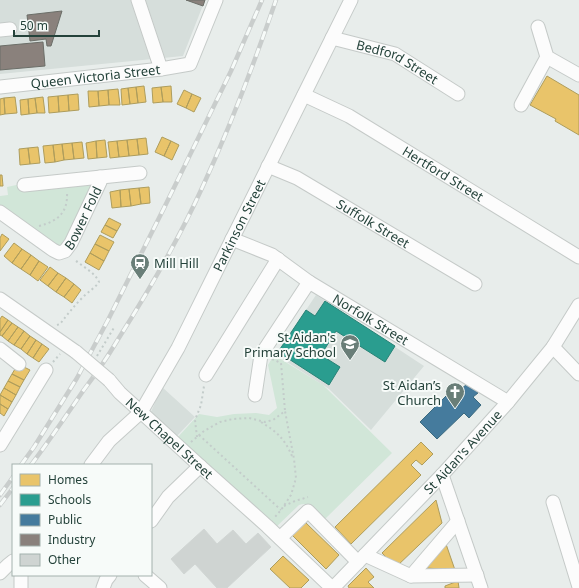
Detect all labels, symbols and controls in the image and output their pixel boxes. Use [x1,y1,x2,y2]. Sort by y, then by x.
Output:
scale bar [14,12,99,38]
text: 50 m [20,17,48,34]
street label: Bedford Street [355,36,442,88]
street label: Queen Victoria Street [30,60,161,93]
street label: Hertford Street [399,142,487,206]
street label: Parkinson Street [208,176,270,275]
street label: Bower Fold [60,183,106,254]
street label: Suffolk Street [333,195,413,252]
station icon: Mill Hill [129,252,151,280]
place label: Mill Hill [154,254,199,272]
street label: Norfolk Street [329,289,412,349]
place label: St Aidan's Primary School [244,328,336,361]
school or university icon: St Aidan's Primary School [339,333,361,361]
place label: St Aidan’s Church [383,376,441,409]
church icon: St Aidan’s Church [444,381,466,409]
street label: New Chapel Street [122,393,217,483]
street label: St Aidan's Avenue [420,406,506,498]
legend [12,464,152,576]
text: Homes [48,471,88,488]
text: Schools [48,491,91,508]
text: Public [48,511,82,528]
text: Industry [48,531,96,548]
text: Other [48,551,81,568]

